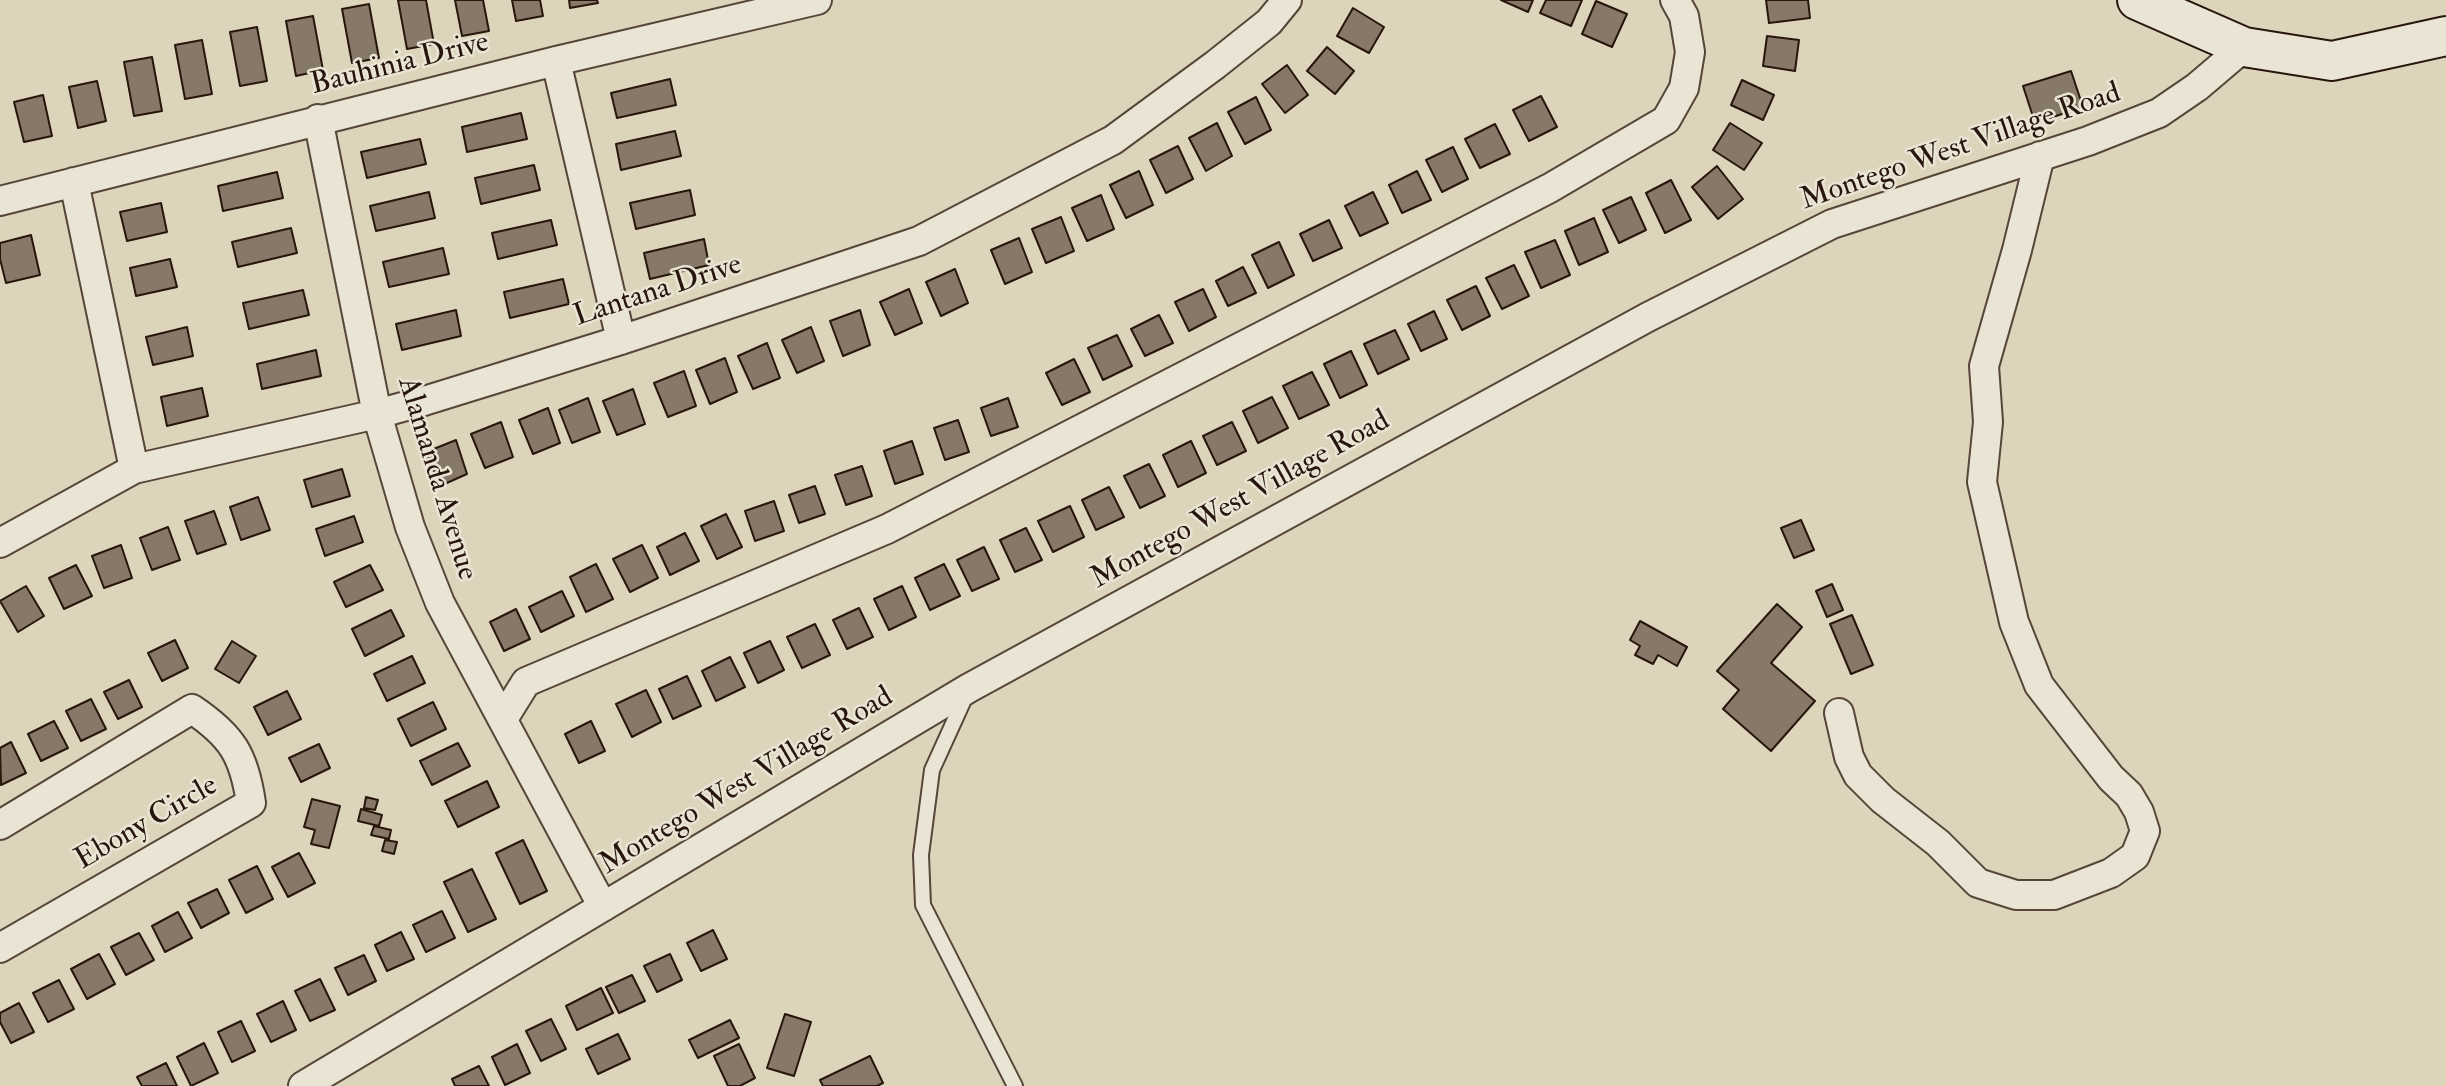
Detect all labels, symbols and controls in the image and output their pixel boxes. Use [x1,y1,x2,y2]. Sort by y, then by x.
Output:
street label: Bauhinia Drive [307,26,493,104]
street label: Montego West Village Road [1796,76,2126,220]
street label: Lantana Drive [570,248,746,336]
street label: Alamanda Avenue [388,373,484,585]
street label: Montego West Village Road [1085,404,1397,598]
street label: Montego West Village Road [594,680,900,884]
street label: Ebony Circle [69,769,225,879]

